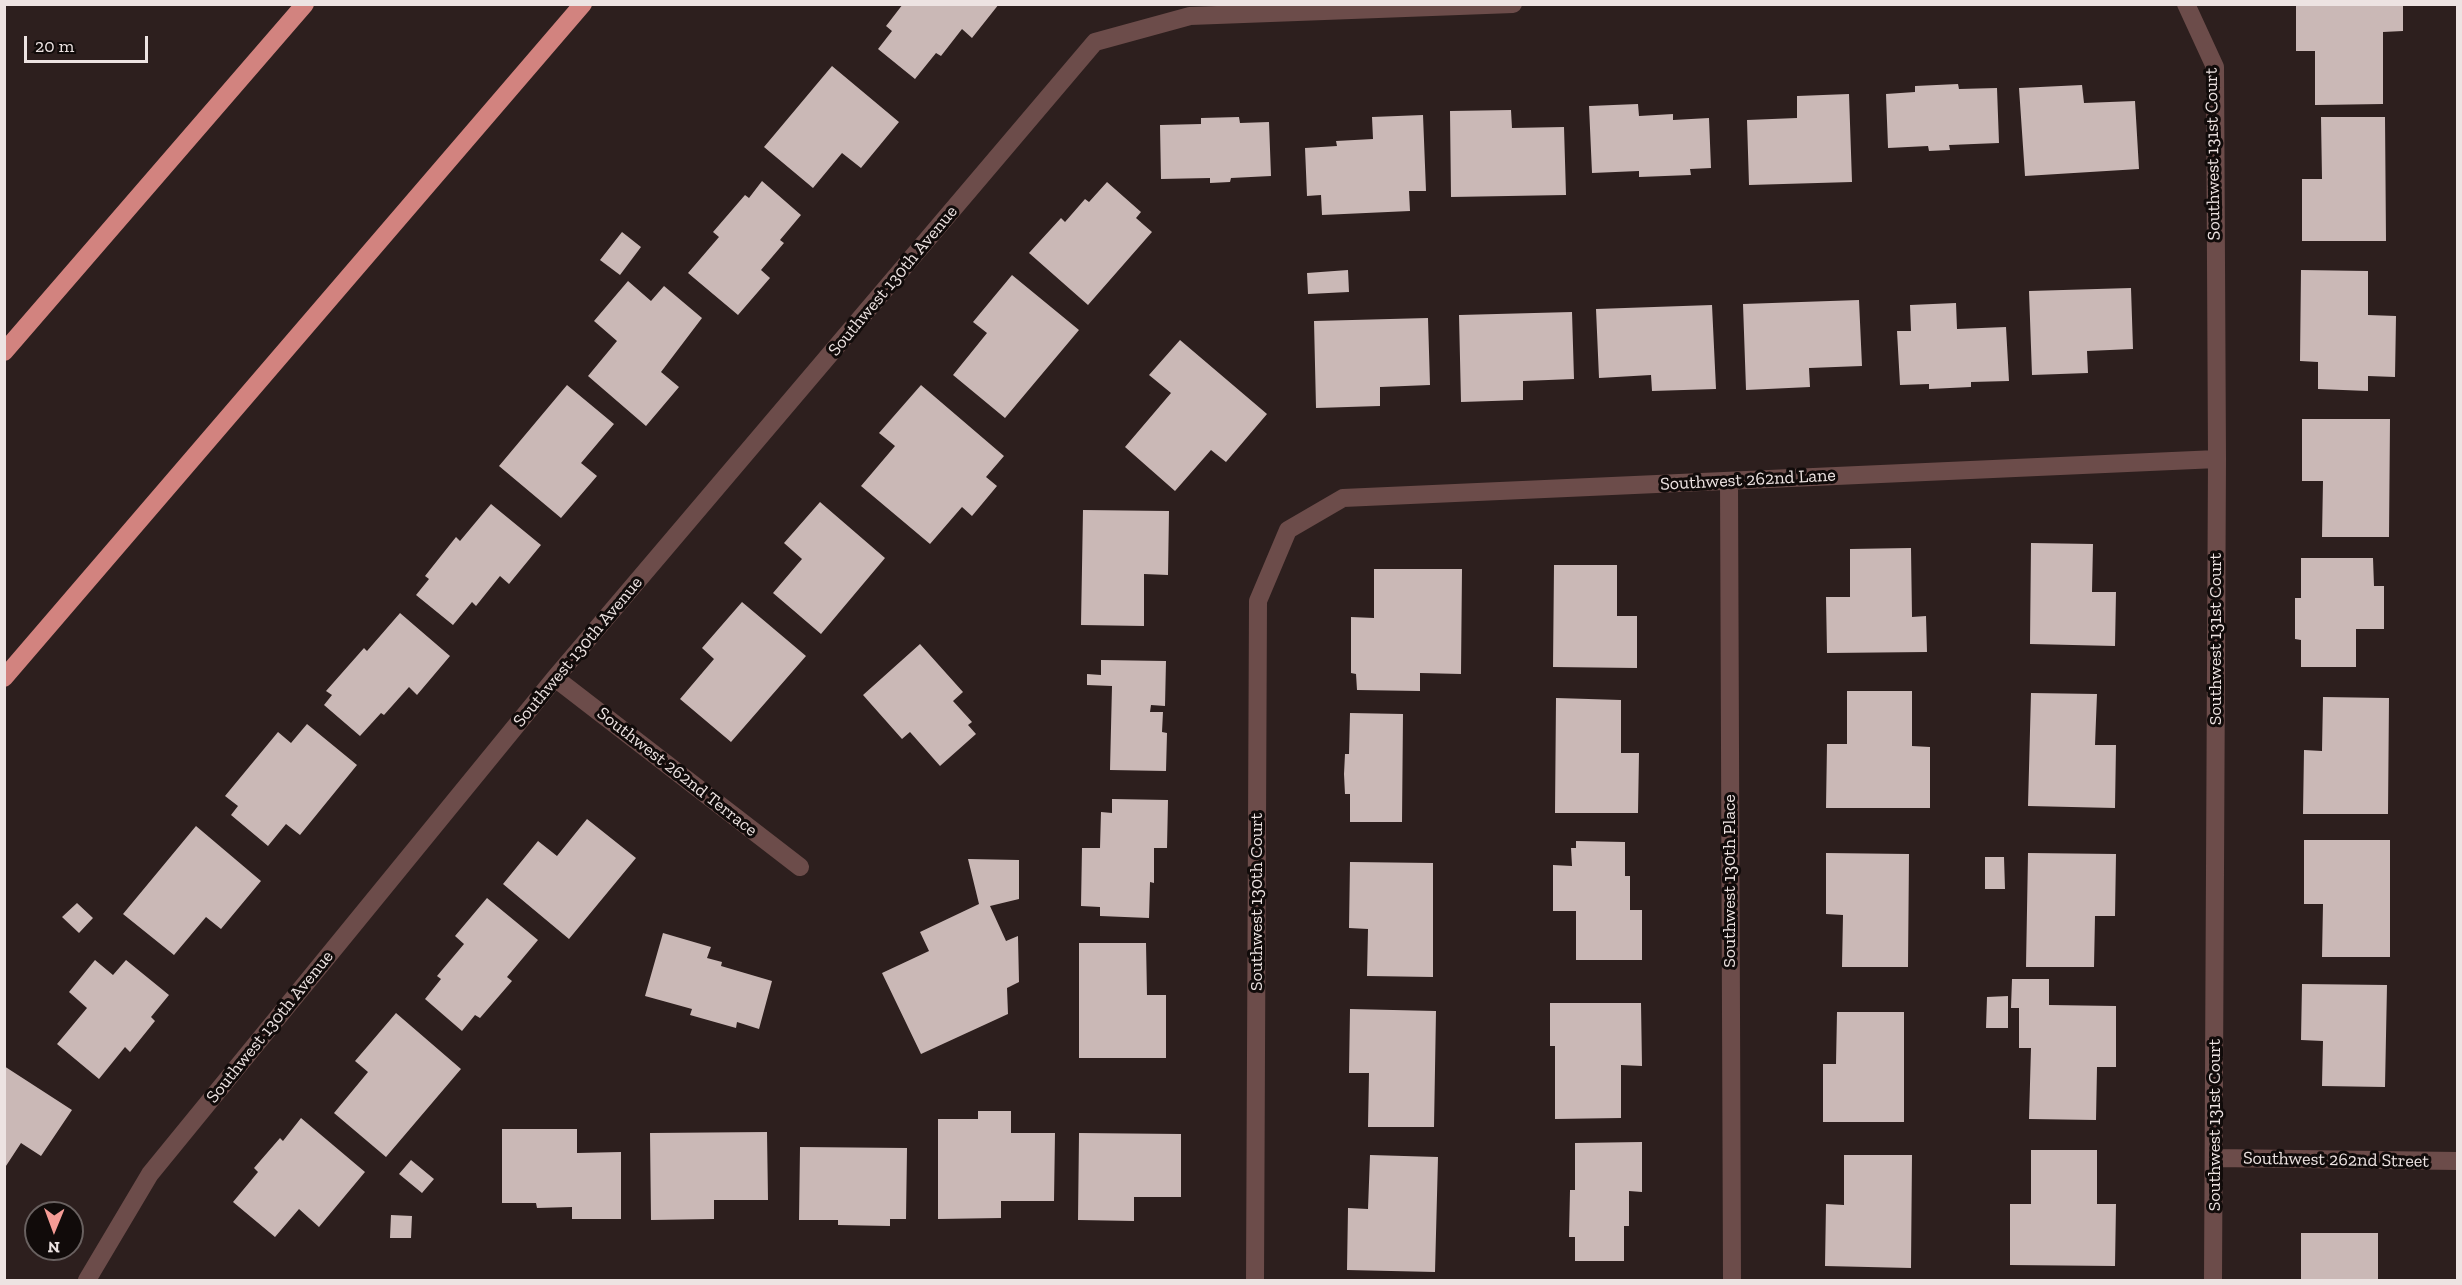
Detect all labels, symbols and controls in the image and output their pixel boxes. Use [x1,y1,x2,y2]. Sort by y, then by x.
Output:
scale bar [27,24,152,62]
text: 20 m [35,35,74,57]
street label: Southwest 131st Court [2201,68,2225,240]
street label: Southwest 130th Avenue [824,201,962,361]
street label: Southwest 262nd Lane [1660,465,1836,495]
street label: Southwest 131st Court [2205,553,2227,725]
street label: Southwest 130th Avenue [509,572,647,732]
street label: Southwest 262nd Terrace [593,703,761,841]
street label: Southwest 130th Place [1719,794,1741,968]
street label: Southwest 130th Court [1246,813,1268,991]
street label: Southwest 130th Avenue [202,946,338,1108]
street label: Southwest 131st Court [2204,1039,2226,1211]
street label: Southwest 262nd Street [2243,1148,2429,1172]
north arrow [24,1201,84,1261]
text: N [47,1238,60,1257]

